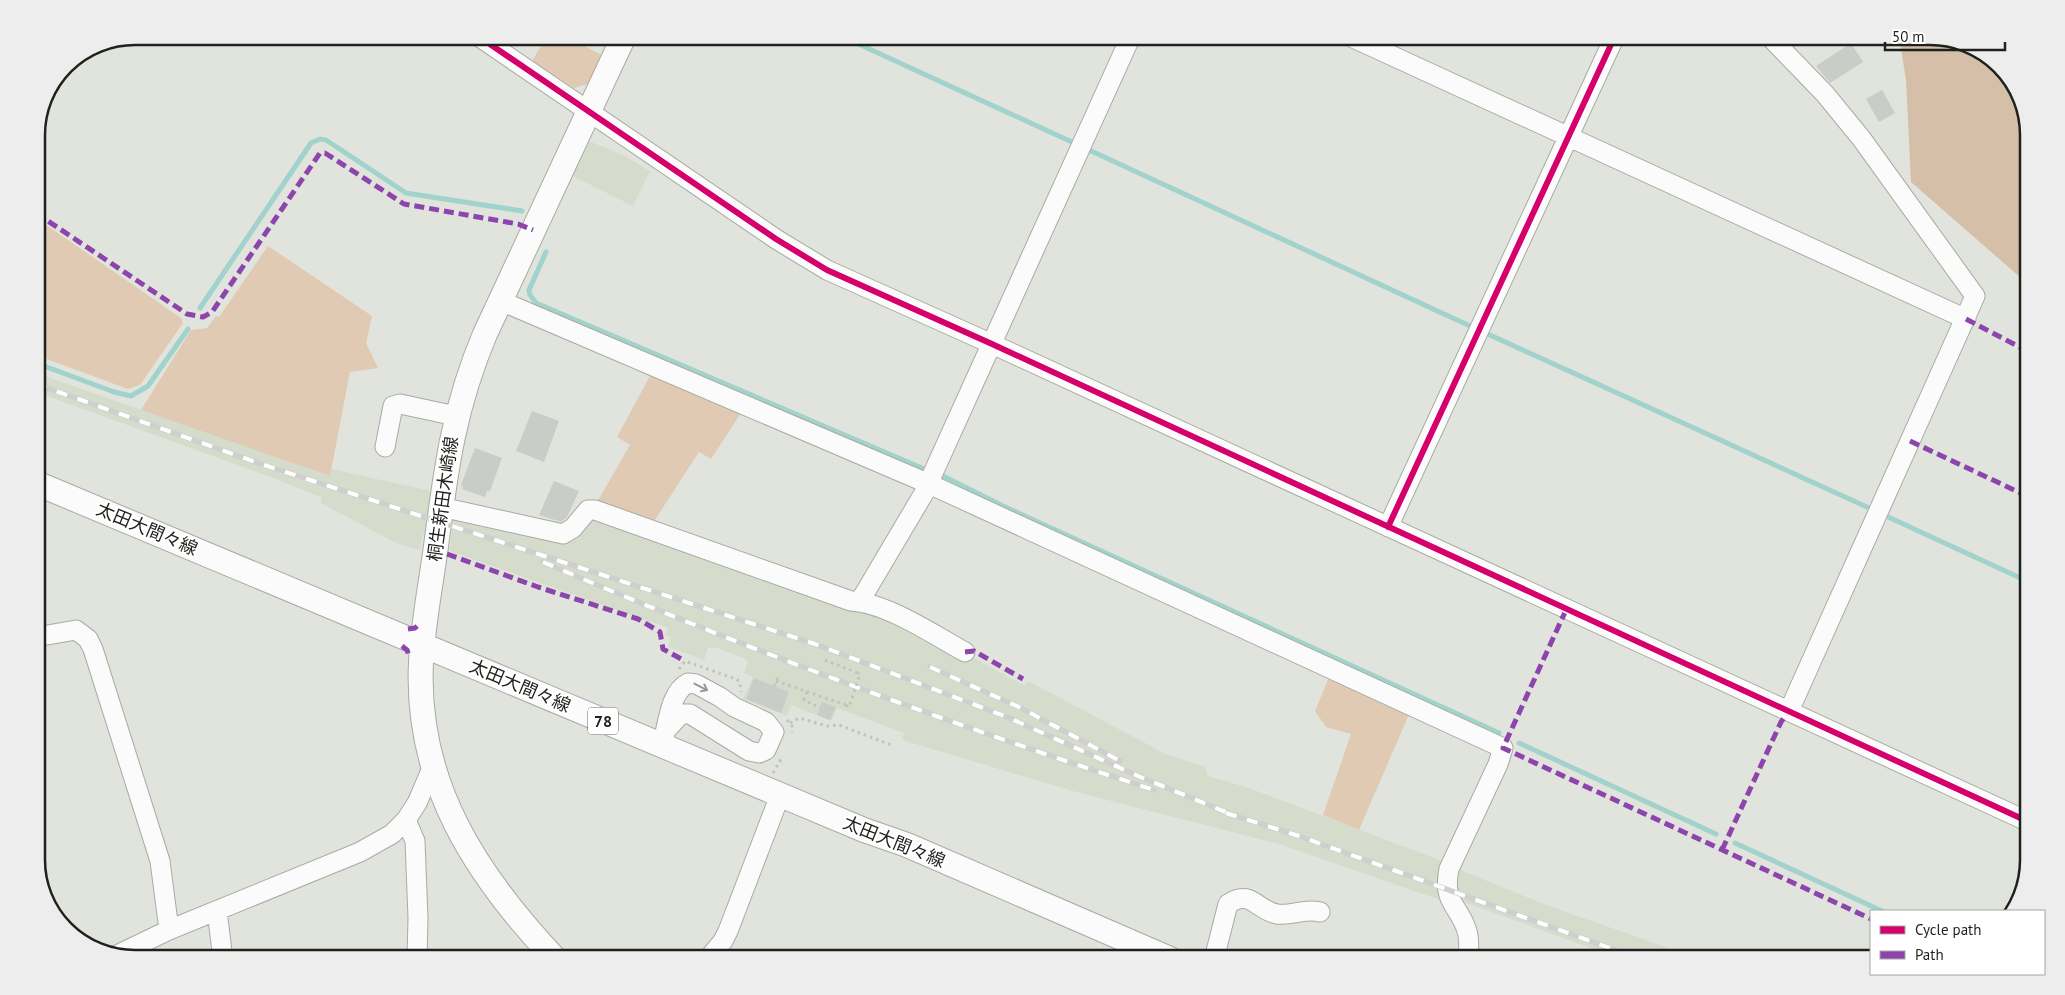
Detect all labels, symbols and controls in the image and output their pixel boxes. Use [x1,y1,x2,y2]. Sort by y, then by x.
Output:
scale bar [1885,20,2005,52]
text: 50 m [1892,27,1925,46]
street label: 桐生新田木崎線 [422,435,463,563]
street label: 太田大間々線 [93,497,201,560]
street label: 太田大間々線 [466,654,574,717]
one-way arrow [693,682,708,692]
road number: 78 [588,708,618,734]
street label: 太田大間々線 [840,811,949,872]
legend [1870,910,2045,975]
text: Cycle path [1915,920,1981,939]
text: Path [1915,945,1944,964]

